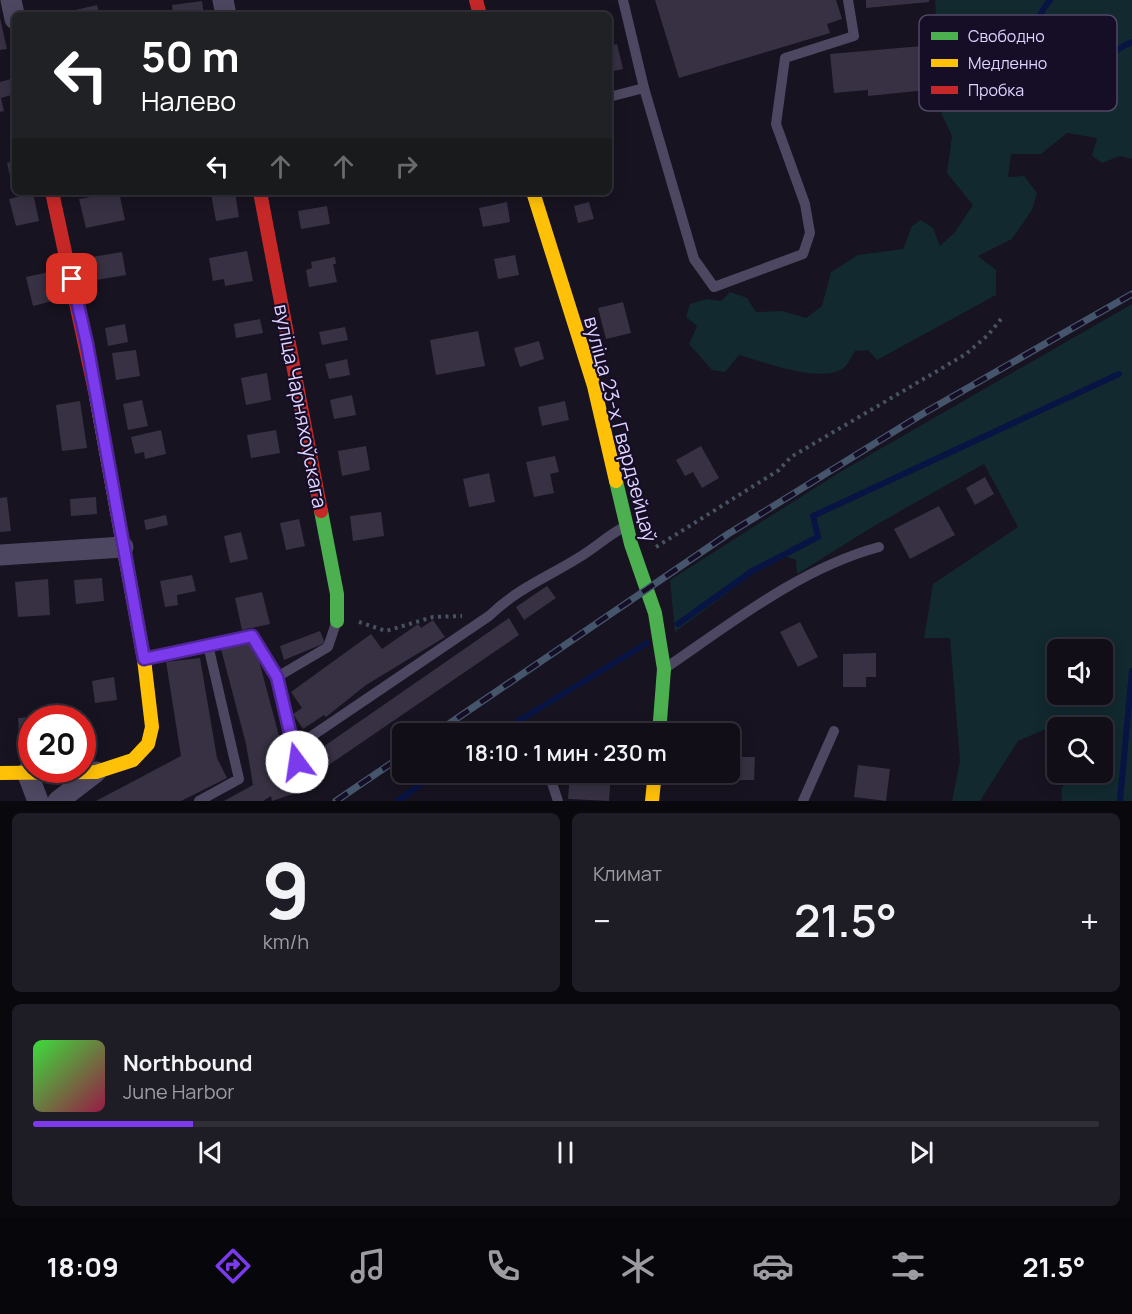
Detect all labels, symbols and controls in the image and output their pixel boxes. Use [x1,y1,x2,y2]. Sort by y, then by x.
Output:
legend [919,15,1117,111]
text: Свободно [968,25,1045,47]
text: 50 m [141,27,239,85]
icon: left [42,36,120,114]
text: Медленно [968,52,1047,74]
text: Пробка [968,79,1024,101]
text: Налево [141,82,236,119]
icon: left [201,150,234,183]
icon: ahead [264,150,297,183]
icon: ahead [327,150,360,183]
icon: right [390,150,423,183]
pin [46,253,97,304]
icon: arrive [55,262,88,295]
street label: вуліца Чарняхоўскага [268,302,334,510]
street label: вуліца 23-х Гвардзейцаў [578,313,664,545]
map controls [1047,639,1113,783]
button: sound [1047,639,1113,705]
speed limit sign: 20 [18,705,96,783]
button: search [1047,717,1113,783]
position arrow [265,730,329,794]
text: 18:10 · 1 мин · 230 m [465,738,667,768]
text: 9 [262,836,310,942]
text: Климат [593,860,662,887]
text: 21.5° [794,889,897,951]
text: − [593,898,611,943]
text: + [1080,898,1099,943]
text: km/h [263,928,309,955]
text: Northbound [123,1048,253,1078]
text: June Harbor [123,1078,235,1105]
icon: previous [194,1136,227,1169]
icon: pause [549,1136,582,1169]
icon: next [905,1136,938,1169]
icon: directions [212,1245,254,1287]
icon: music [347,1245,389,1287]
icon: phone [482,1245,524,1287]
icon: climate [617,1245,659,1287]
icon: car [752,1245,794,1287]
icon: filters [887,1245,929,1287]
text: 18:09 [47,1248,119,1285]
text: 21.5° [1022,1248,1085,1285]

